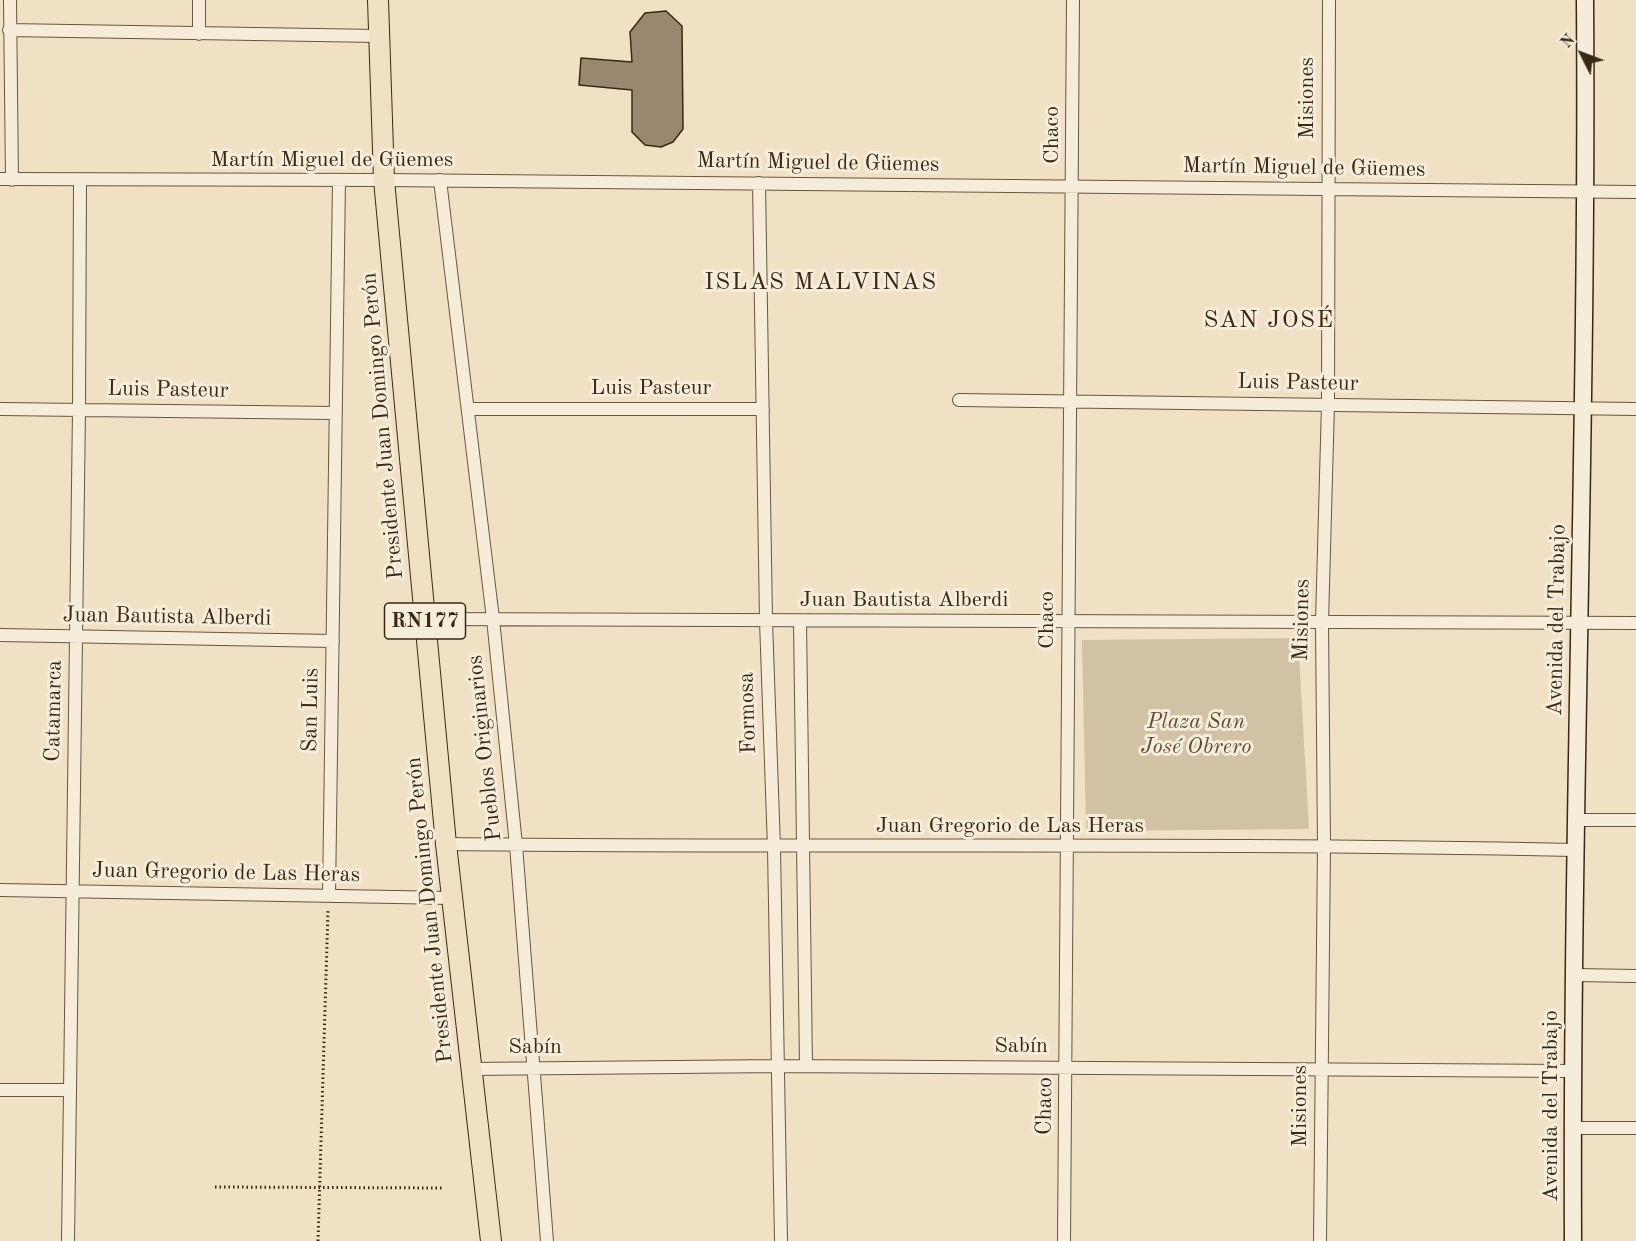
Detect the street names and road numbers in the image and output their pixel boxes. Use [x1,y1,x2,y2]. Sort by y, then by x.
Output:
street label: Misiones [1294,57,1320,139]
street label: Chaco [1039,106,1065,164]
street label: Martín Miguel de Güemes [211,147,453,173]
street label: Martín Miguel de Güemes [696,148,940,178]
street label: Martín Miguel de Güemes [1182,153,1426,183]
street label: Presidente Juan Domingo Perón [356,272,410,580]
street label: Luis Pasteur [1237,369,1359,397]
street label: Luis Pasteur [590,375,712,401]
street label: Luis Pasteur [107,376,229,404]
street label: Avenida del Trabajo [1542,524,1572,716]
street label: Misiones [1288,579,1316,661]
street label: Juan Bautista Alberdi [800,587,1008,613]
street label: Chaco [1034,591,1060,649]
street label: Juan Bautista Alberdi [62,602,272,632]
road number: RN177 [384,603,466,639]
street label: Pueblos Originarios [462,654,508,842]
street label: Catamarca [40,660,68,762]
street label: San Luis [297,668,325,752]
street label: Formosa [733,672,763,754]
street label: Presidente Juan Domingo Perón [401,756,459,1064]
street label: Juan Gregorio de Las Heras [876,813,1144,839]
street label: Juan Gregorio de Las Heras [92,857,360,889]
street label: Avenida del Trabajo [1538,1010,1564,1202]
street label: Sabín [994,1033,1048,1059]
street label: Sabín [508,1034,562,1060]
street label: Misiones [1287,1065,1313,1147]
street label: Chaco [1031,1077,1059,1135]

